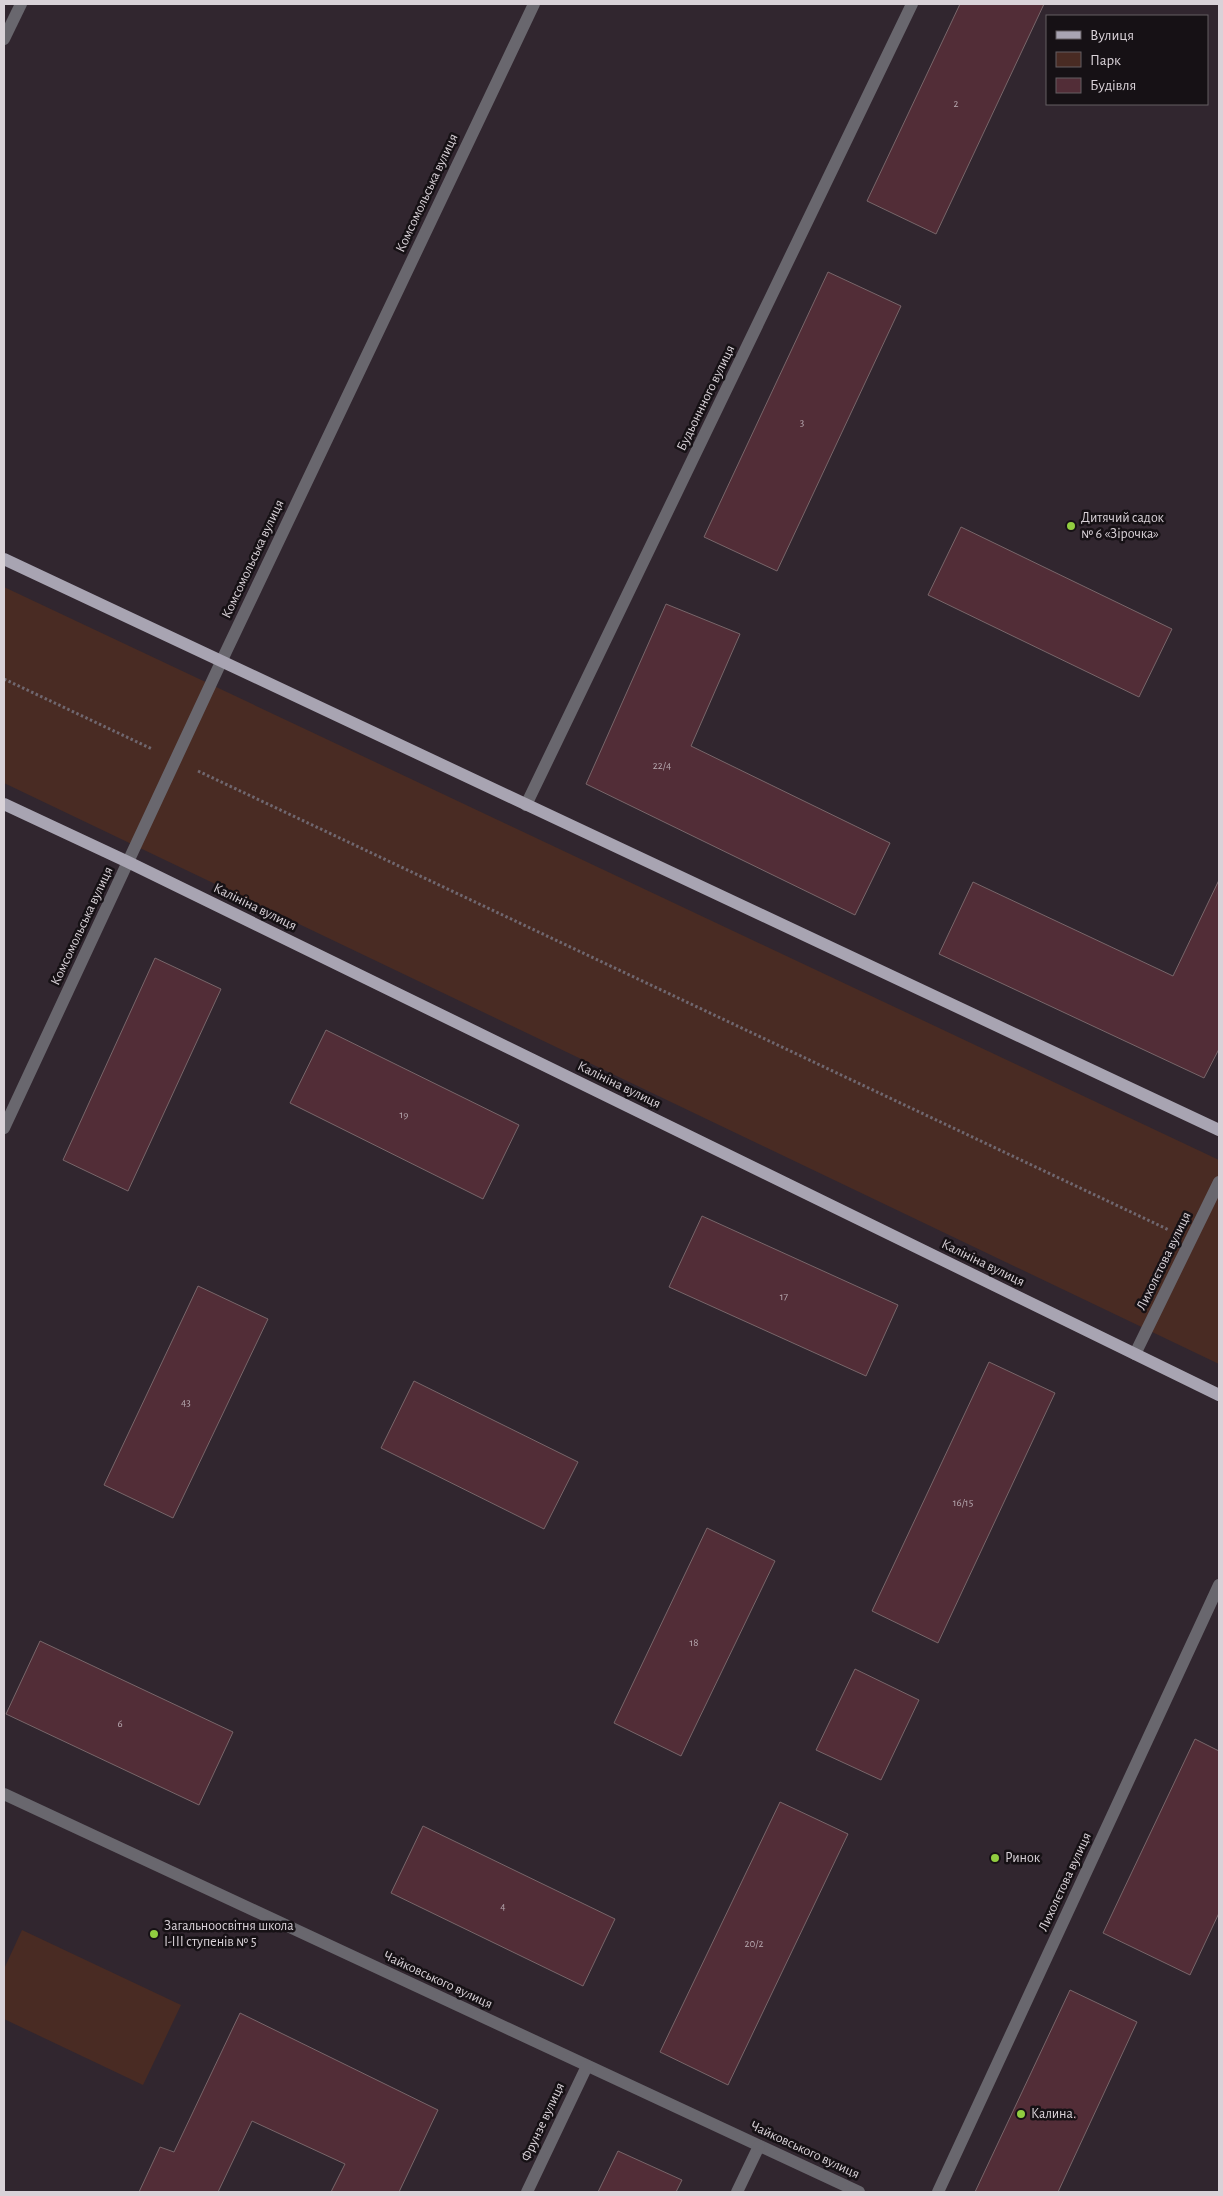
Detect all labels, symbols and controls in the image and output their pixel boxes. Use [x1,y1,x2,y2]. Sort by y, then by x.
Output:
legend [1046,15,1208,105]
text: Вулиця [1090,28,1134,43]
text: Парк [1090,53,1121,68]
text: Будівля [1090,78,1136,93]
house number: 2 [953,98,959,109]
street label: Комсомольська вулиця [393,132,461,254]
street label: Будьоннного вулиця [674,343,738,453]
house number: 3 [800,417,805,428]
street label: Комсомольська вулиця [219,498,287,620]
place label: Дитячий садок № 6 «Зірочка» [1081,511,1165,541]
marker: Дитячий садок № 6 «Зірочка» [1065,520,1077,532]
house number: 22/4 [653,760,671,771]
street label: Комсомольська вулиця [48,865,116,987]
street label: Калініна вулиця [211,881,299,933]
street label: Калініна вулиця [575,1059,663,1111]
house number: 19 [400,1109,408,1120]
street label: Лихолєтова вулиця [1134,1210,1194,1312]
street label: Калініна вулиця [939,1237,1027,1289]
house number: 17 [780,1291,789,1302]
house number: 43 [181,1397,191,1408]
house number: 16/15 [953,1497,974,1508]
house number: 18 [690,1637,699,1648]
house number: 6 [117,1718,123,1729]
street label: Лихолєтова вулиця [1036,1830,1094,1934]
place label: Ринок [1005,1851,1041,1865]
marker: Ринок [989,1852,1001,1864]
house number: 4 [500,1901,506,1912]
place label: Загальноосвітня школа І-ІІІ ступенів № 5 [164,1919,294,1949]
marker: Загальноосвітня школа І-ІІІ ступенів № 5 [148,1928,160,1940]
house number: 20/2 [745,1938,763,1949]
street label: Чайковського вулиця [381,1949,495,2011]
street label: Фрунзе вулиця [519,2081,567,2163]
place label: Калина. [1031,2107,1076,2121]
marker: Калина. [1015,2108,1027,2120]
street label: Чайковського вулиця [748,2119,862,2181]

